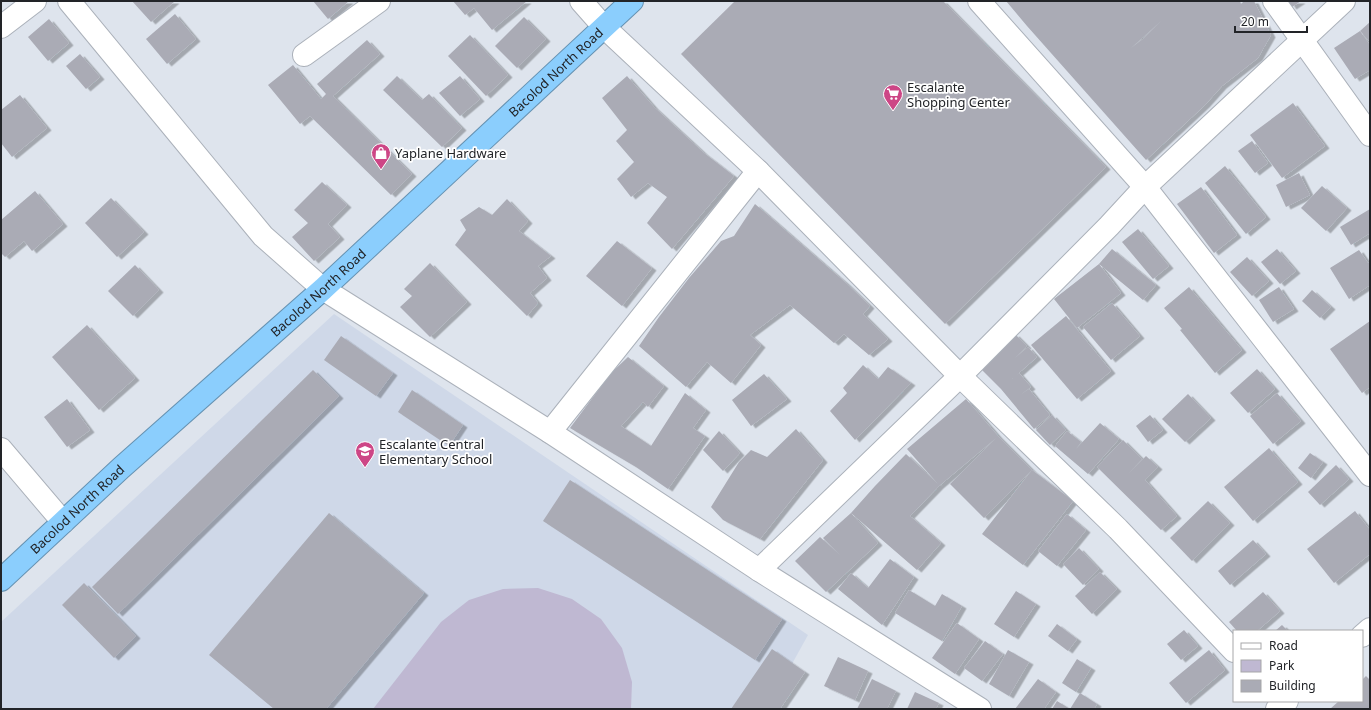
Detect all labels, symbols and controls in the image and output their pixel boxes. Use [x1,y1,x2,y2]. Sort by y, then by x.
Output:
scale bar [1235,8,1307,34]
text: 20 m [1241,13,1269,30]
street label: Bacolod North Road [504,24,607,121]
place label: Escalante Shopping Center [907,78,1010,111]
supermarket icon: Escalante Shopping Center [882,83,904,111]
shop icon: Yaplane Hardware [370,142,392,170]
place label: Yaplane Hardware [395,144,506,162]
street label: Bacolod North Road [266,245,370,341]
place label: Escalante Central Elementary School [379,435,492,468]
school or university icon: Escalante Central Elementary School [354,440,376,468]
street label: Bacolod North Road [26,460,128,558]
legend [1233,630,1363,702]
text: Road [1269,637,1298,654]
text: Park [1269,657,1295,674]
text: Building [1269,677,1316,694]

